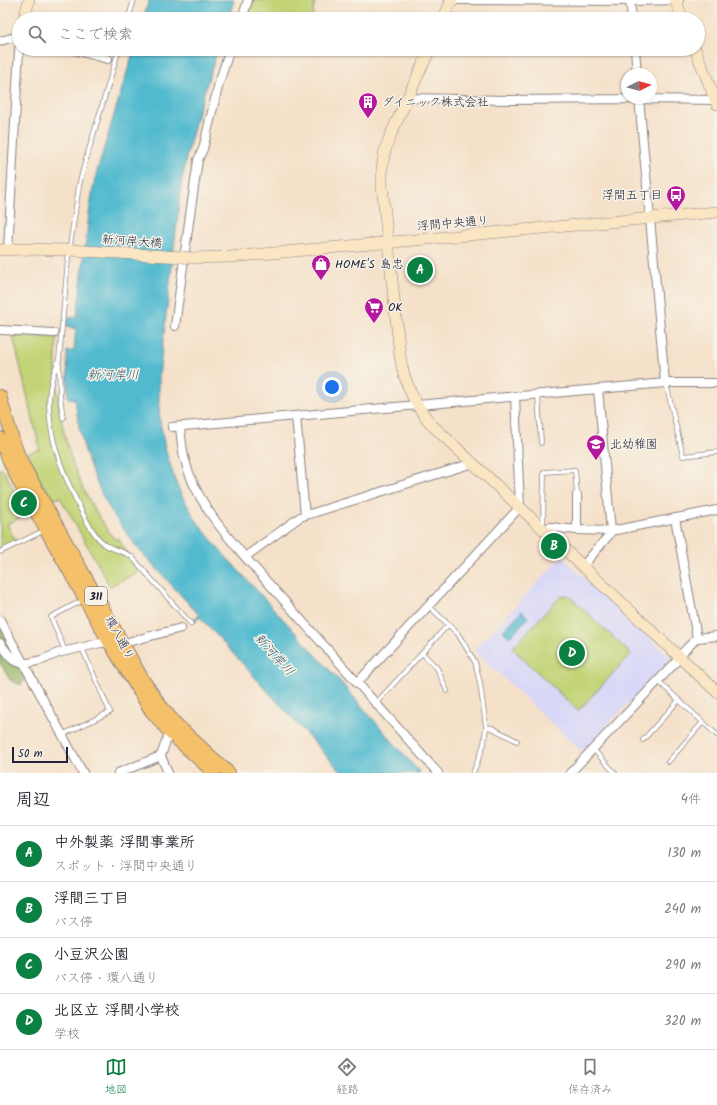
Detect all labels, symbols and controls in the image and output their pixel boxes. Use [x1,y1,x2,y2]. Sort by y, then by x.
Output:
search box [12,12,705,56]
icon: search [26,23,48,45]
text: ここで検索 [58,23,133,47]
north arrow [621,68,657,104]
building icon: ダイニック株式会社 [357,91,379,119]
place label: ダイニック株式会社 [382,93,489,112]
bus stop icon: 浮間五丁目 [665,184,687,212]
place label: 浮間五丁目 [602,186,662,205]
street label: 浮間中央通り [416,211,490,236]
street label: 新河岸大橋 [101,230,163,253]
shop icon: HOME'S 島忠 [310,253,332,281]
place label: HOME'S 島忠 [335,255,404,274]
pin: A [407,255,433,285]
supermarket icon: OK [363,296,385,324]
place label: OK [388,298,403,317]
water label: 新河岸川 [87,365,139,386]
your location [322,377,342,397]
school or university icon: 北幼稚園 [585,433,607,461]
place label: 北幼稚園 [610,435,658,454]
pin: C [11,488,37,518]
pin: B [541,531,567,561]
road number: 311 [85,587,107,605]
street label: 環八通り [100,613,140,664]
water label: 新河岸川 [249,629,299,681]
pin: D [559,638,585,668]
scale bar [12,745,68,764]
text: 50 m [18,745,43,763]
text: 周辺 [16,787,50,814]
text: 4件 [681,789,701,810]
text: 中外製薬 浮間事業所 [54,831,195,855]
text: A [25,843,33,864]
text: 130 m [667,843,701,864]
text: スポット · 浮間中央通り [54,856,198,877]
text: 浮間三丁目 [54,887,129,911]
text: B [25,899,33,920]
text: 240 m [664,899,701,920]
text: バス停 [54,912,93,933]
text: 小豆沢公園 [54,943,129,967]
text: C [25,955,33,976]
text: 290 m [665,955,701,976]
text: バス停 · 環八通り [54,968,159,989]
text: 北区立 浮間小学校 [54,999,180,1023]
text: D [25,1011,33,1032]
text: 320 m [664,1011,701,1032]
text: 学校 [54,1024,80,1045]
tab: 地図 [105,1056,127,1099]
tab: 経路 [336,1056,358,1099]
tab: 保存済み [568,1056,612,1099]

